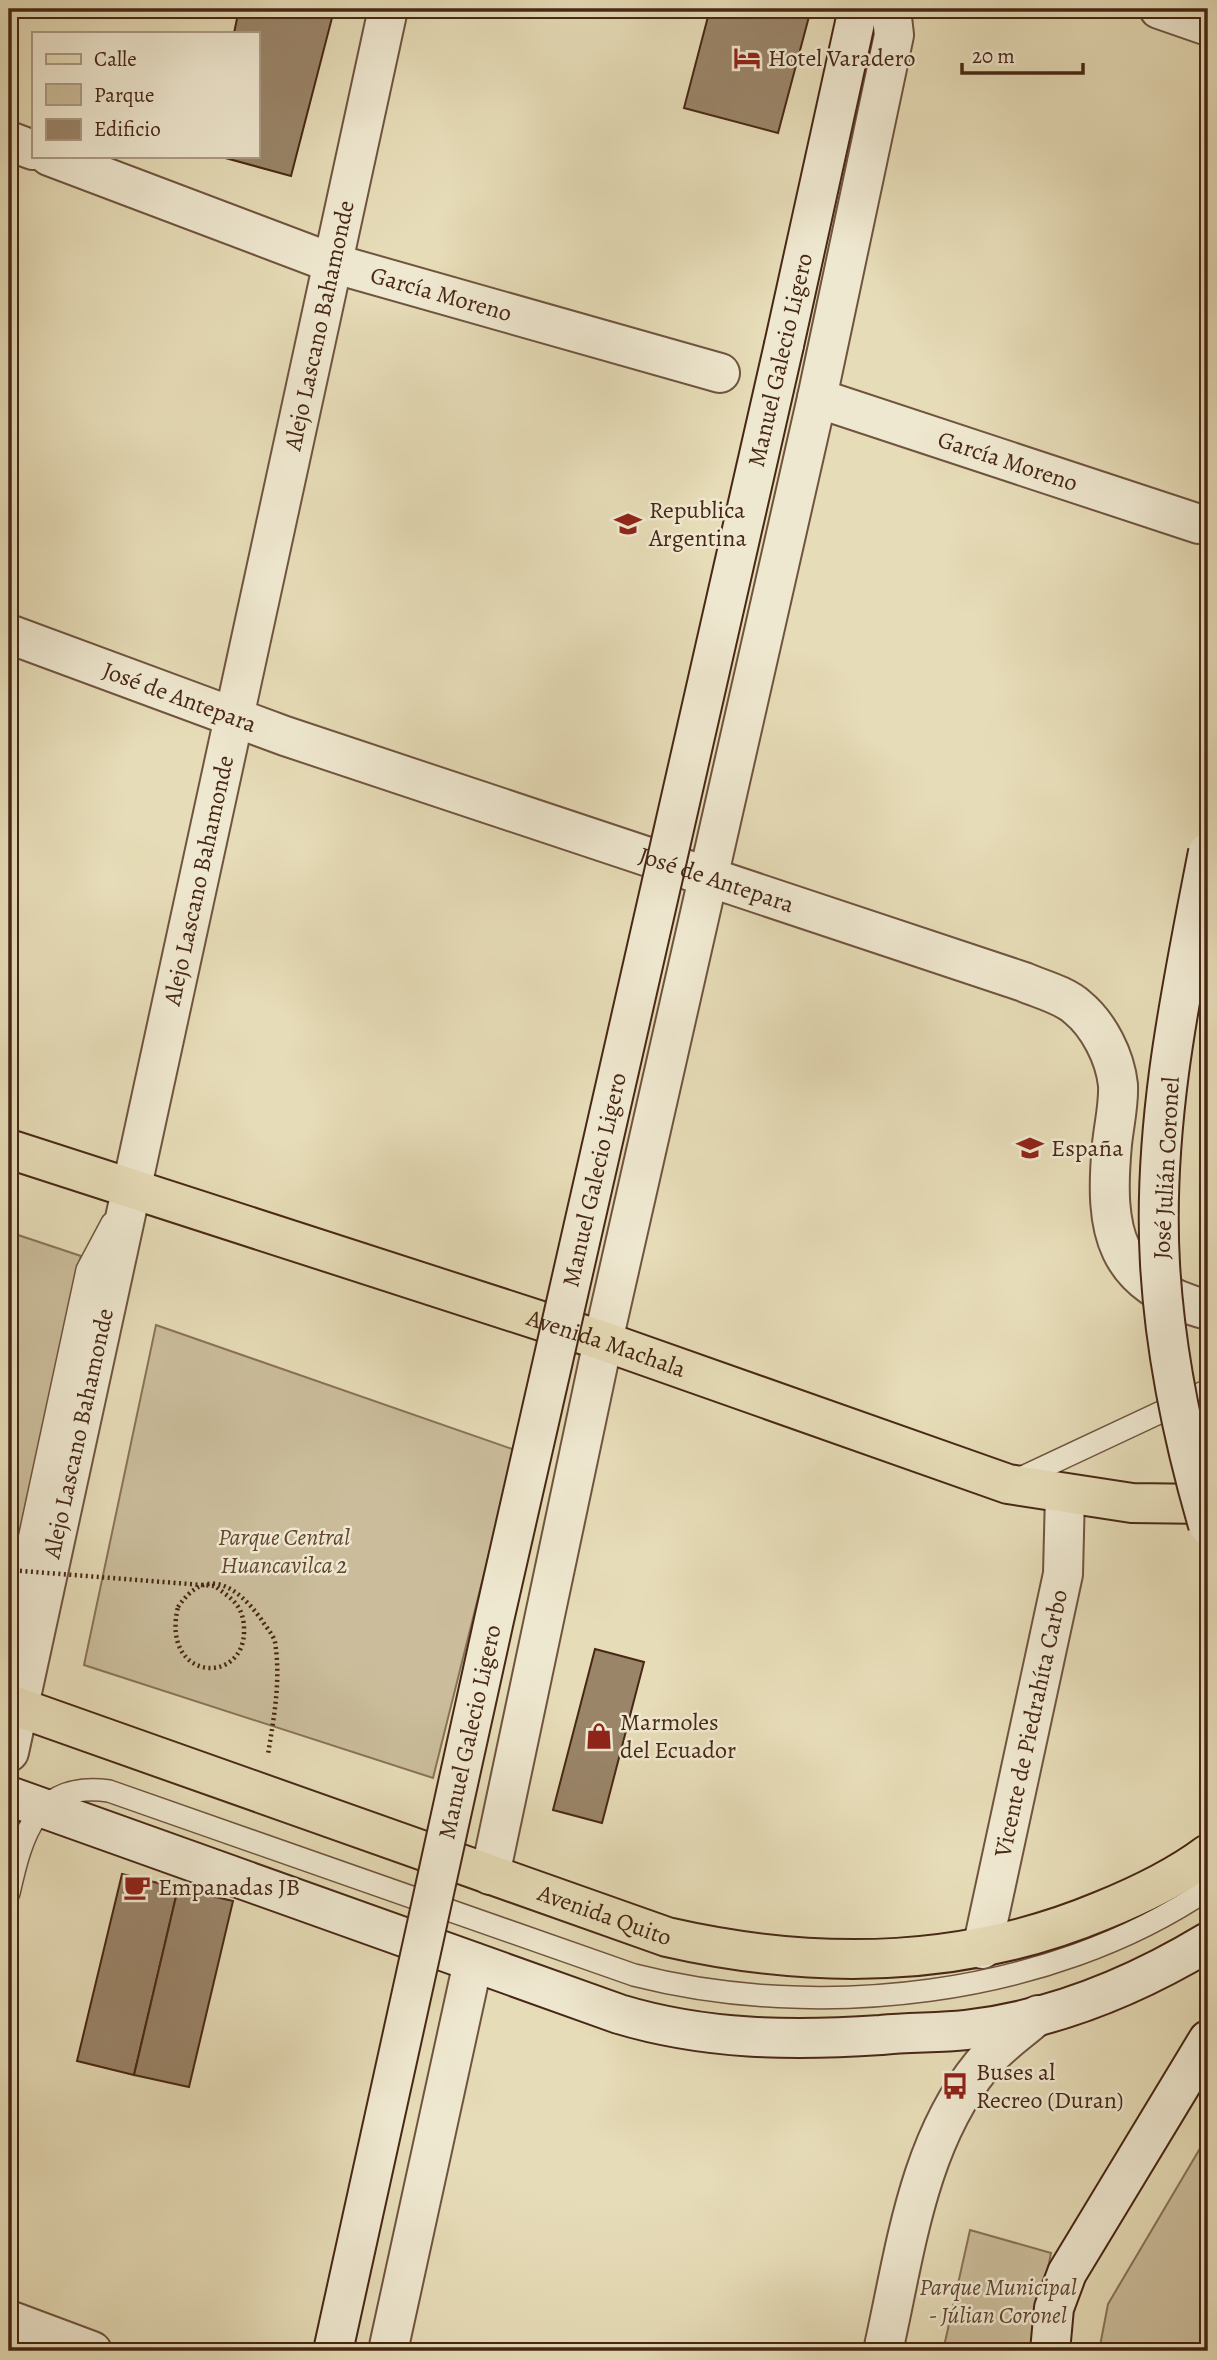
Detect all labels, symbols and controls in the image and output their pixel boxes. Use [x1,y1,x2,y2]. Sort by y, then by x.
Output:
legend [32,32,259,158]
scale bar [962,32,1082,76]
place label: Hotel Varadero [768,42,915,74]
text: 20 m [972,42,1015,70]
hotel icon: Hotel Varadero [732,43,762,73]
text: Calle [94,45,137,73]
text: Parque [94,81,154,109]
text: Edificio [94,115,161,143]
street label: Alejo Lascano Bahamonde [276,197,362,454]
street label: Manuel Galecio Ligero [740,250,820,470]
street label: García Moreno [367,259,516,329]
street label: García Moreno [934,423,1082,499]
place label: Republica Argentina [648,494,747,554]
school or university icon: Republica Argentina [613,509,643,539]
street label: José de Antepara [98,654,262,740]
street label: Alejo Lascano Bahamonde [156,752,241,1009]
street label: José de Antepara [635,839,799,921]
street label: Manuel Galecio Ligero [554,1070,634,1290]
street label: José Julián Coronel [1145,1076,1187,1260]
place label: España [1051,1132,1124,1164]
school or university icon: España [1015,1133,1045,1163]
street label: Avenida Machala [522,1301,691,1385]
street label: Alejo Lascano Bahamonde [35,1305,121,1562]
park label: Parque Central Huancavilca 2 [218,1521,350,1581]
street label: Vicente de Piedrahíta Carbo [986,1586,1075,1861]
street label: Manuel Galecio Ligero [430,1622,509,1842]
place label: Marmoles del Ecuador [620,1706,736,1766]
shop icon: Marmoles del Ecuador [584,1721,614,1751]
place label: Empanadas JB [158,1871,300,1903]
cafe icon: Empanadas JB [122,1872,152,1902]
street label: Avenida Quito [533,1876,676,1953]
place label: Buses al Recreo (Duran) [976,2056,1124,2116]
bus stop icon: Buses al Recreo (Duran) [940,2071,970,2101]
park label: Parque Municipal - Júlian Coronel [919,2271,1077,2331]

